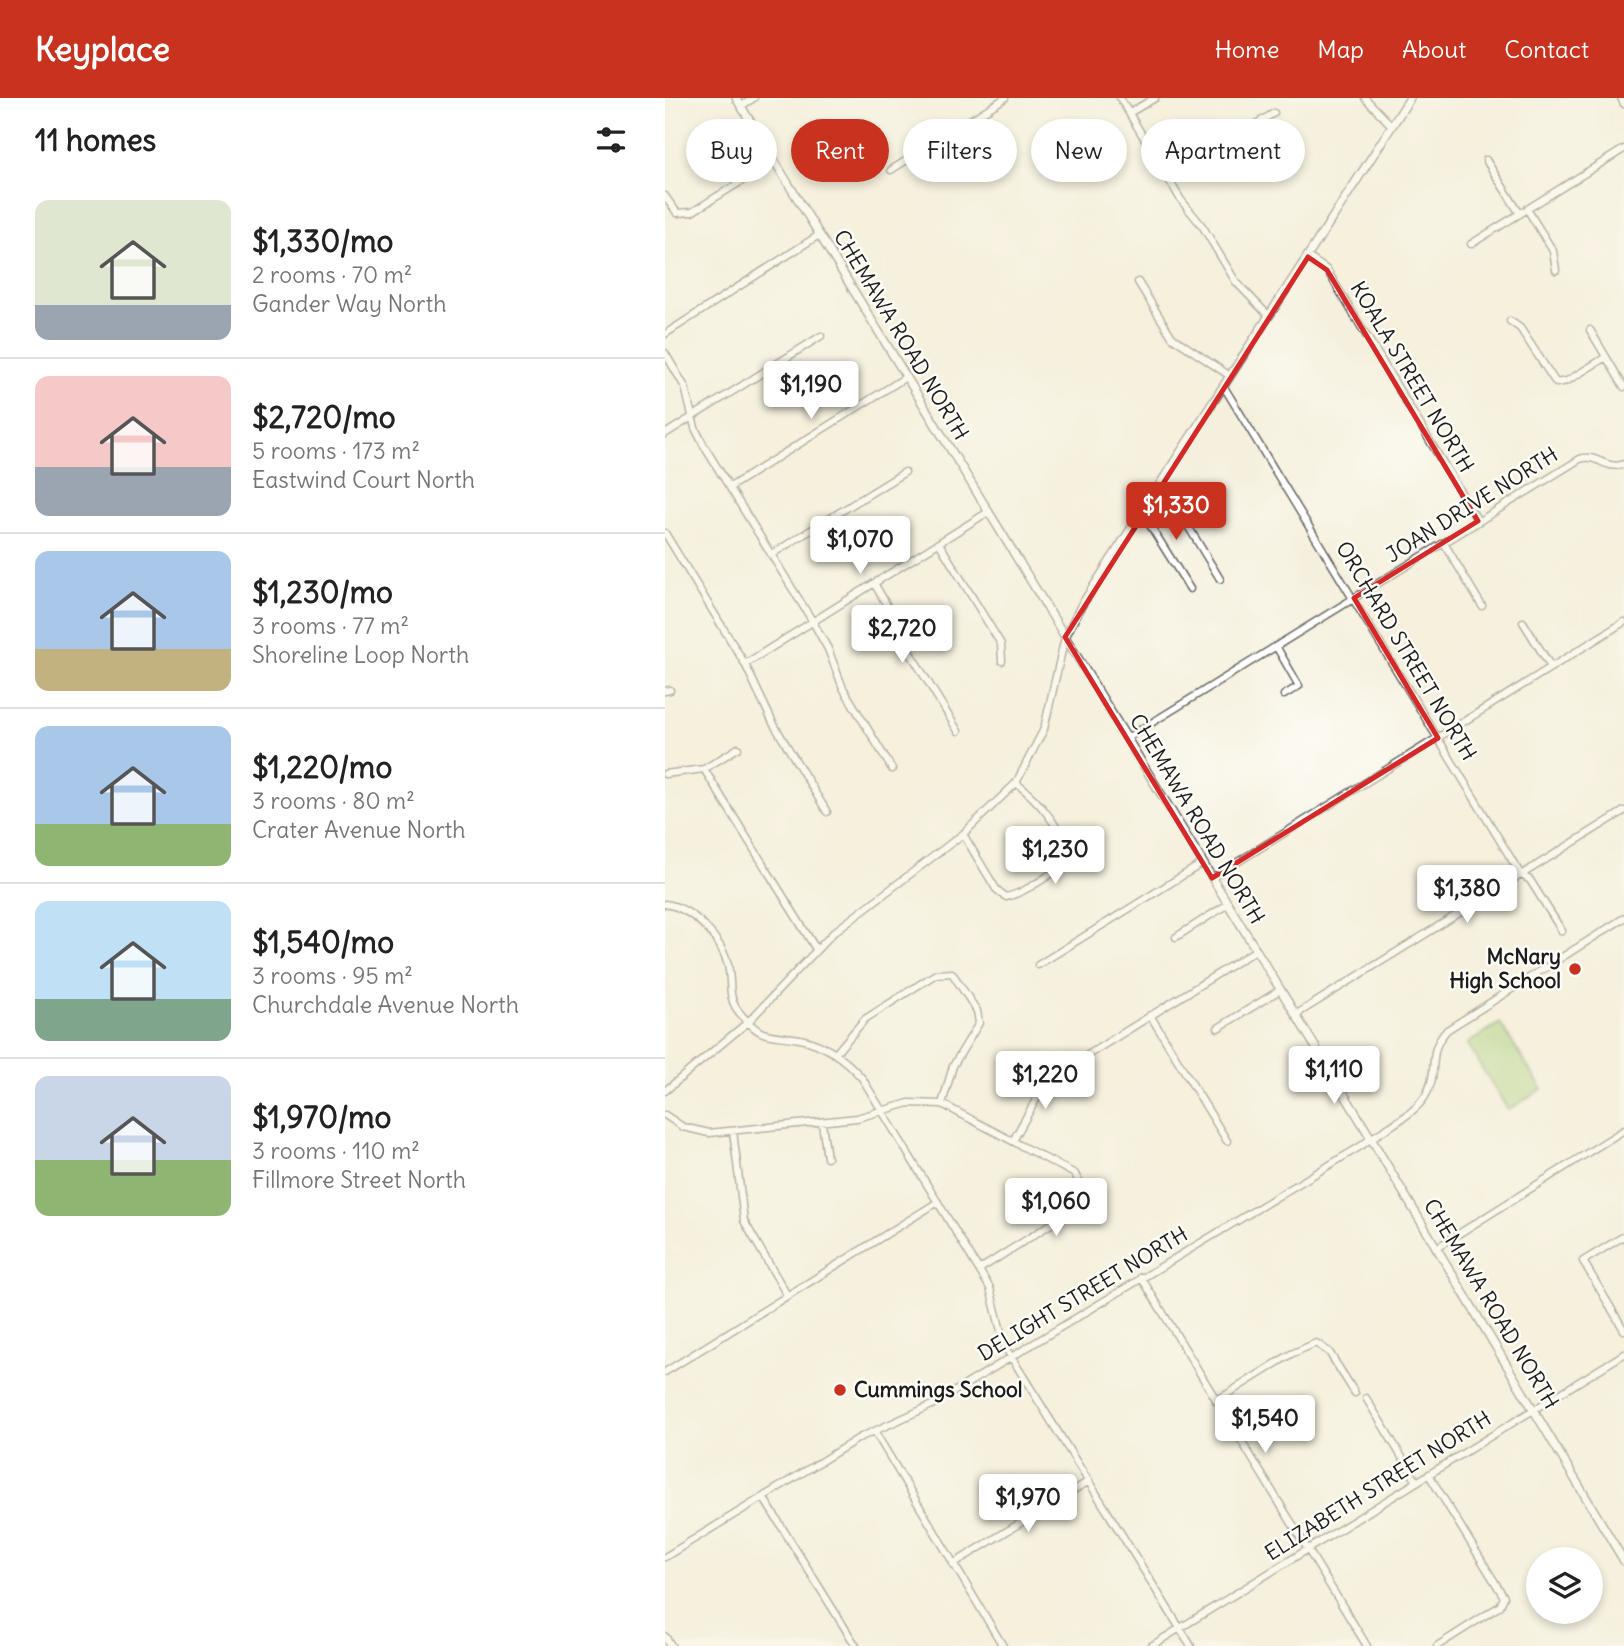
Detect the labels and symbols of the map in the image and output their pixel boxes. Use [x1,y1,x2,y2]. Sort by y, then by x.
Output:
street label: CHEMAWA ROAD NORTH [828,225,975,445]
street label: KOALA STREET NORTH [1345,276,1480,477]
pin: $1,190 [754,362,868,421]
street label: JOAN DRIVE NORTH [1381,441,1563,568]
pin: $1,330 [1119,482,1233,542]
pin: $1,070 [803,517,917,576]
street label: ORCHARD STREET NORTH [1330,536,1483,765]
pin: $2,720 [845,606,959,665]
street label: CHEMAWA ROAD NORTH [1124,709,1271,929]
pin: $1,230 [998,826,1112,886]
pin: $1,380 [1410,866,1524,925]
place label: McNary High School [1450,943,1561,994]
marker: McNary High School [1567,961,1583,977]
pin: $1,110 [1277,1046,1391,1106]
pin: $1,220 [988,1052,1102,1111]
pin: $1,060 [999,1178,1113,1238]
street label: CHEMAWA ROAD NORTH [1418,1194,1565,1414]
street label: DELIGHT STREET NORTH [973,1220,1193,1367]
place label: Cummings School [854,1376,1023,1403]
marker: Cummings School [832,1382,848,1398]
pin: $1,540 [1208,1396,1322,1455]
street label: ELIZABETH STREET NORTH [1260,1405,1496,1566]
pin: $1,970 [971,1474,1085,1534]

